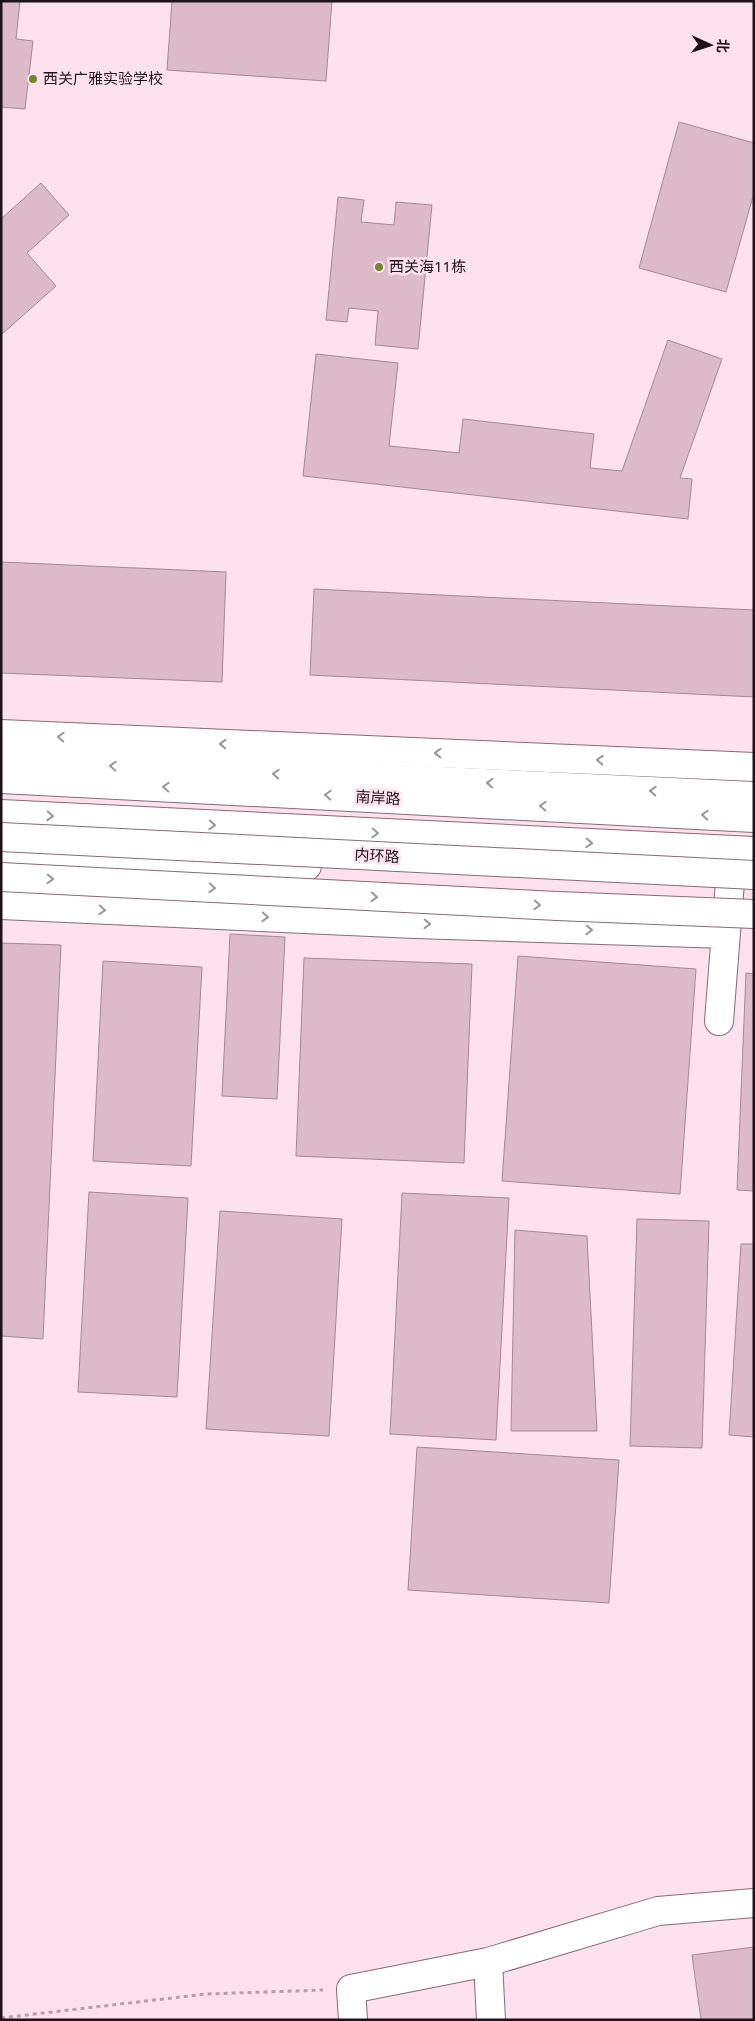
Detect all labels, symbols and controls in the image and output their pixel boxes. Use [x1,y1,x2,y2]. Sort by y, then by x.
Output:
north arrow [685,20,735,70]
text: 北 [714,38,733,53]
place label: 西关广雅实验学校 [43,68,163,88]
marker: 西关广雅实验学校 [27,73,39,85]
place label: 西关海11栋 [389,256,466,276]
marker: 西关海11栋 [373,261,385,273]
one-way arrow [56,731,64,742]
one-way arrow [219,739,227,750]
one-way arrow [434,748,442,758]
one-way arrow [596,755,604,766]
one-way arrow [109,760,117,771]
one-way arrow [271,768,279,779]
one-way arrow [486,778,494,789]
one-way arrow [162,782,170,792]
one-way arrow [648,785,656,796]
street label: 南岸路 [355,786,401,808]
one-way arrow [324,790,332,801]
one-way arrow [539,801,547,812]
one-way arrow [701,810,709,821]
one-way arrow [46,811,54,822]
one-way arrow [208,819,216,830]
one-way arrow [371,827,379,838]
one-way arrow [586,838,594,849]
street label: 内环路 [354,844,400,866]
one-way arrow [46,874,54,885]
one-way arrow [208,882,216,893]
one-way arrow [371,891,379,902]
one-way arrow [533,900,541,911]
one-way arrow [99,904,107,915]
one-way arrow [261,912,269,923]
one-way arrow [423,919,431,930]
one-way arrow [586,925,594,935]

